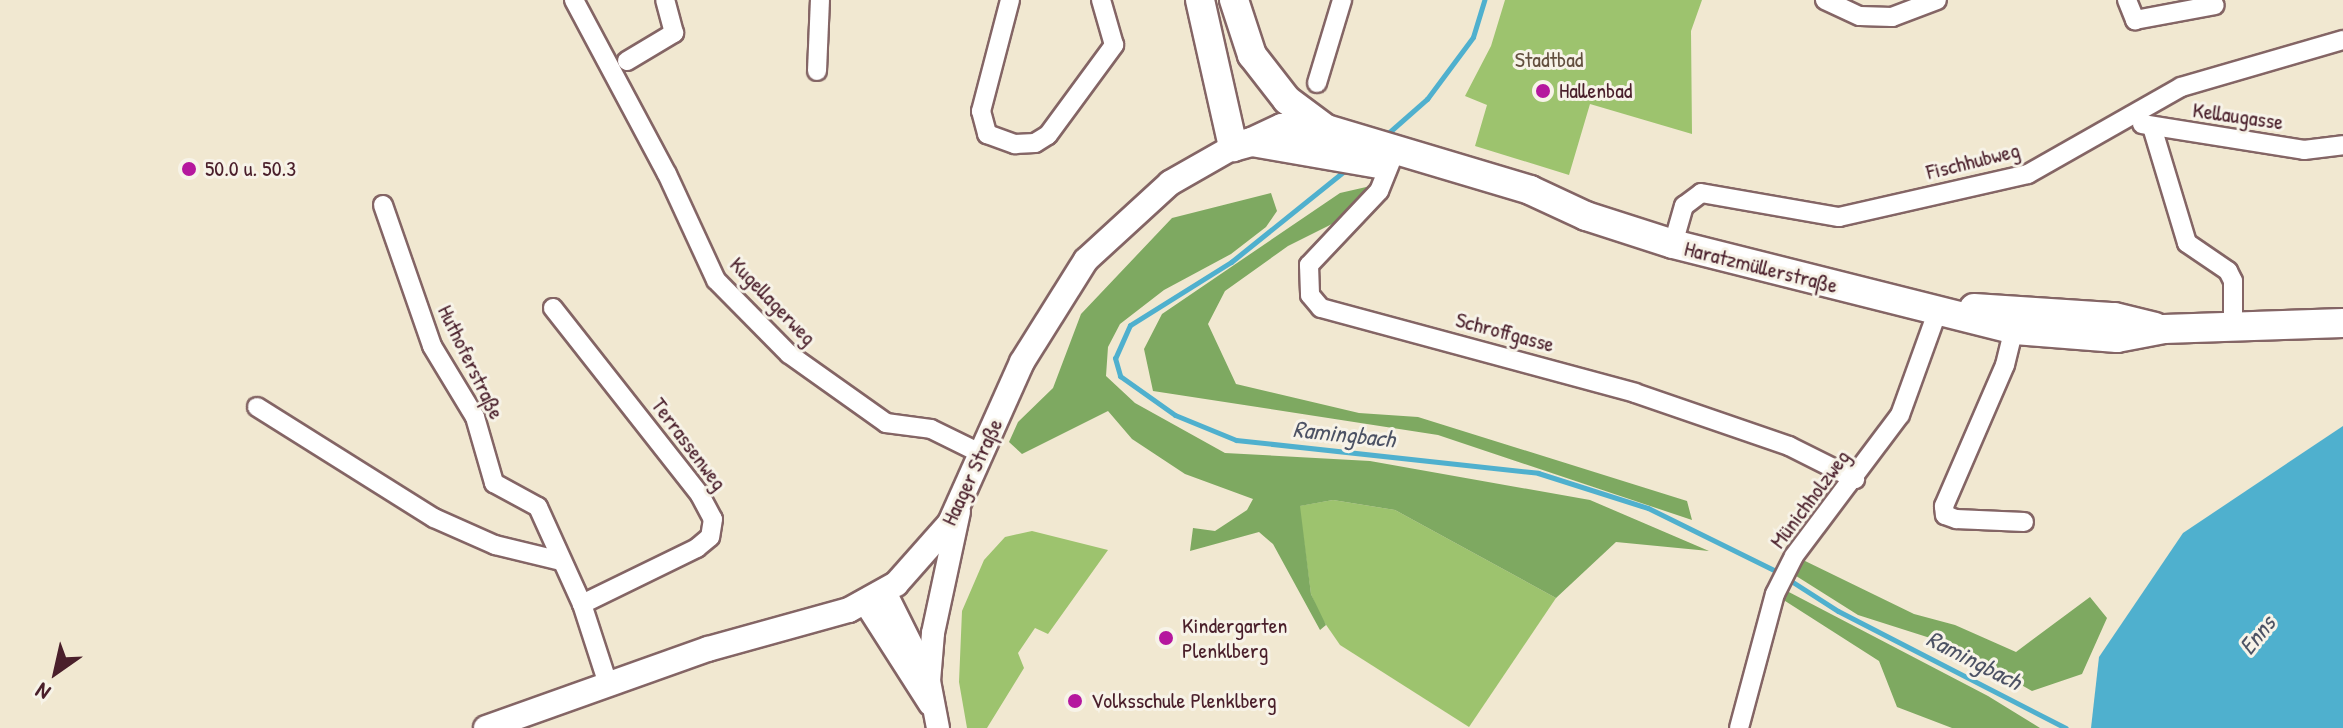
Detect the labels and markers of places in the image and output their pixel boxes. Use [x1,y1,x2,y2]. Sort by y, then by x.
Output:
place label: Hallenbad [1559,78,1632,104]
marker: Hallenbad [1534,82,1552,100]
place label: 50.0 u. 50.3 [205,156,296,182]
marker: 50.0 u. 50.3 [180,160,198,178]
place label: Kindergarten Plenklberg [1182,612,1287,664]
marker: Kindergarten Plenklberg [1157,629,1175,647]
place label: Volksschule Plenklberg [1091,688,1277,714]
marker: Volksschule Plenklberg [1066,692,1084,710]

